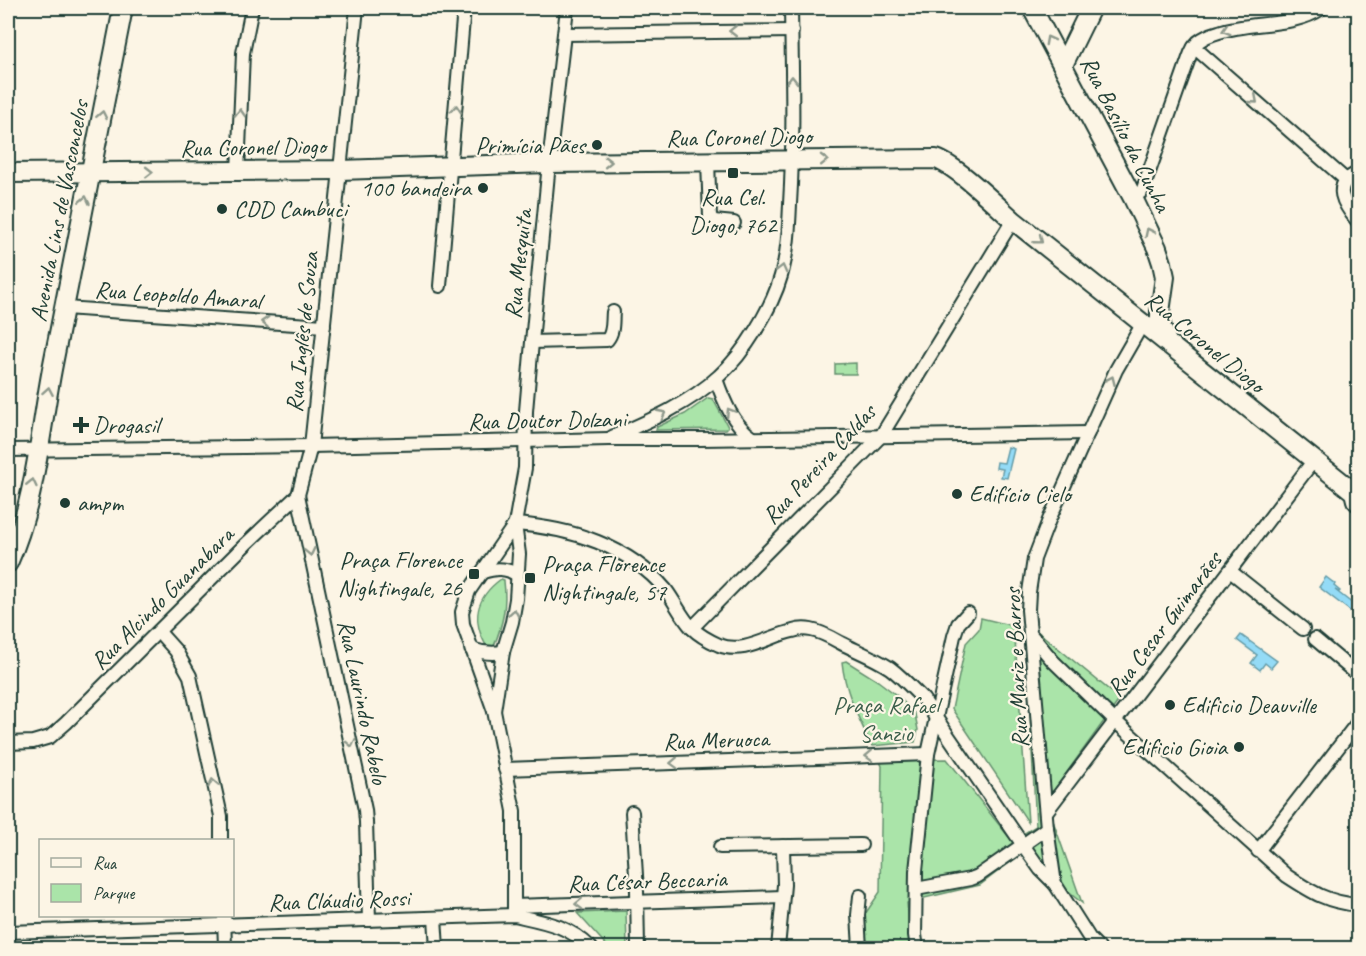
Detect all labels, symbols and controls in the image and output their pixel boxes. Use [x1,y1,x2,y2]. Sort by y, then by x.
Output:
one-way arrow [1221,23,1232,35]
one-way arrow [729,25,738,38]
one-way arrow [1045,36,1056,46]
street label: Rua Basílio da Cunha [1074,51,1179,218]
one-way arrow [786,76,798,85]
one-way arrow [1247,93,1258,104]
street label: Avenida Lins de Vasconcelos [23,96,95,324]
one-way arrow [449,104,462,113]
one-way arrow [233,109,246,118]
one-way arrow [95,110,108,120]
street label: Rua Coronel Diogo [666,121,815,153]
place label: Primícia Pães [475,130,588,160]
street label: Rua Coronel Diogo [180,131,329,163]
marker: Primícia Pães [590,138,604,152]
one-way arrow [819,153,828,166]
one-way arrow [603,156,612,169]
one-way arrow [145,166,154,178]
marker: Rua Cel. Diogo, 762 [726,166,740,180]
place label: 100 bandeira [361,173,472,203]
marker: 100 bandeira [476,181,490,195]
place label: Rua Cel. Diogo, 762 [689,182,779,240]
place label: CDD Cambuci [234,194,350,224]
one-way arrow [78,195,91,205]
marker: CDD Cambuci [215,202,229,216]
street label: Rua Mesquita [497,206,539,320]
one-way arrow [1145,227,1157,238]
one-way arrow [1032,233,1043,244]
street label: Rua Inglês de Souza [279,249,325,414]
one-way arrow [775,264,788,274]
street label: Rua Leopoldo Amaral [94,274,266,316]
street label: Rua Coronel Diogo [1139,284,1273,401]
one-way arrow [261,316,270,329]
one-way arrow [1104,375,1116,386]
one-way arrow [41,387,54,397]
street label: Rua Pereira Caldas [756,396,884,530]
street label: Rua Doutor Dolzani [468,404,629,436]
one-way arrow [725,408,737,418]
place label: Drogasil [93,410,163,440]
one-way arrow [655,410,666,421]
marker: Drogasil [74,418,88,432]
one-way arrow [25,478,38,488]
place label: Edifício Cielo [969,479,1073,509]
marker: Edifício Cielo [950,487,964,501]
place label: ampm [77,488,124,518]
marker: ampm [58,496,72,510]
street label: Rua Alcindo Guanabara [84,519,241,676]
street label: Rua Cesar Guimarães [1100,544,1230,702]
place label: Praça Florence Nightingale, 26 [338,545,464,603]
one-way arrow [303,547,316,557]
place label: Praça Florence Nightingale, 57 [542,549,668,607]
marker: Praça Florence Nightingale, 26 [467,567,481,581]
marker: Praça Florence Nightingale, 57 [523,571,537,585]
street label: Rua Mariz e Barros [997,585,1035,749]
one-way arrow [507,608,520,618]
street label: Rua Laurindo Rabelo [331,617,395,788]
park label: Praça Rafael Sanzio [833,690,943,748]
place label: Edificio Deauville [1182,690,1318,720]
marker: Edificio Deauville [1163,698,1177,712]
street label: Rua Meruoca [663,723,772,757]
place label: Edificio Gioia [1122,732,1228,762]
one-way arrow [344,738,357,748]
marker: Edificio Gioia [1232,740,1246,754]
one-way arrow [865,749,874,762]
one-way arrow [670,756,679,769]
one-way arrow [208,778,221,788]
legend [39,839,234,917]
text: Rua [93,852,118,874]
street label: Rua César Beccaria [567,863,729,899]
text: Parque [93,882,135,904]
street label: Rua Cláudio Rossi [268,882,413,917]
one-way arrow [574,898,583,911]

